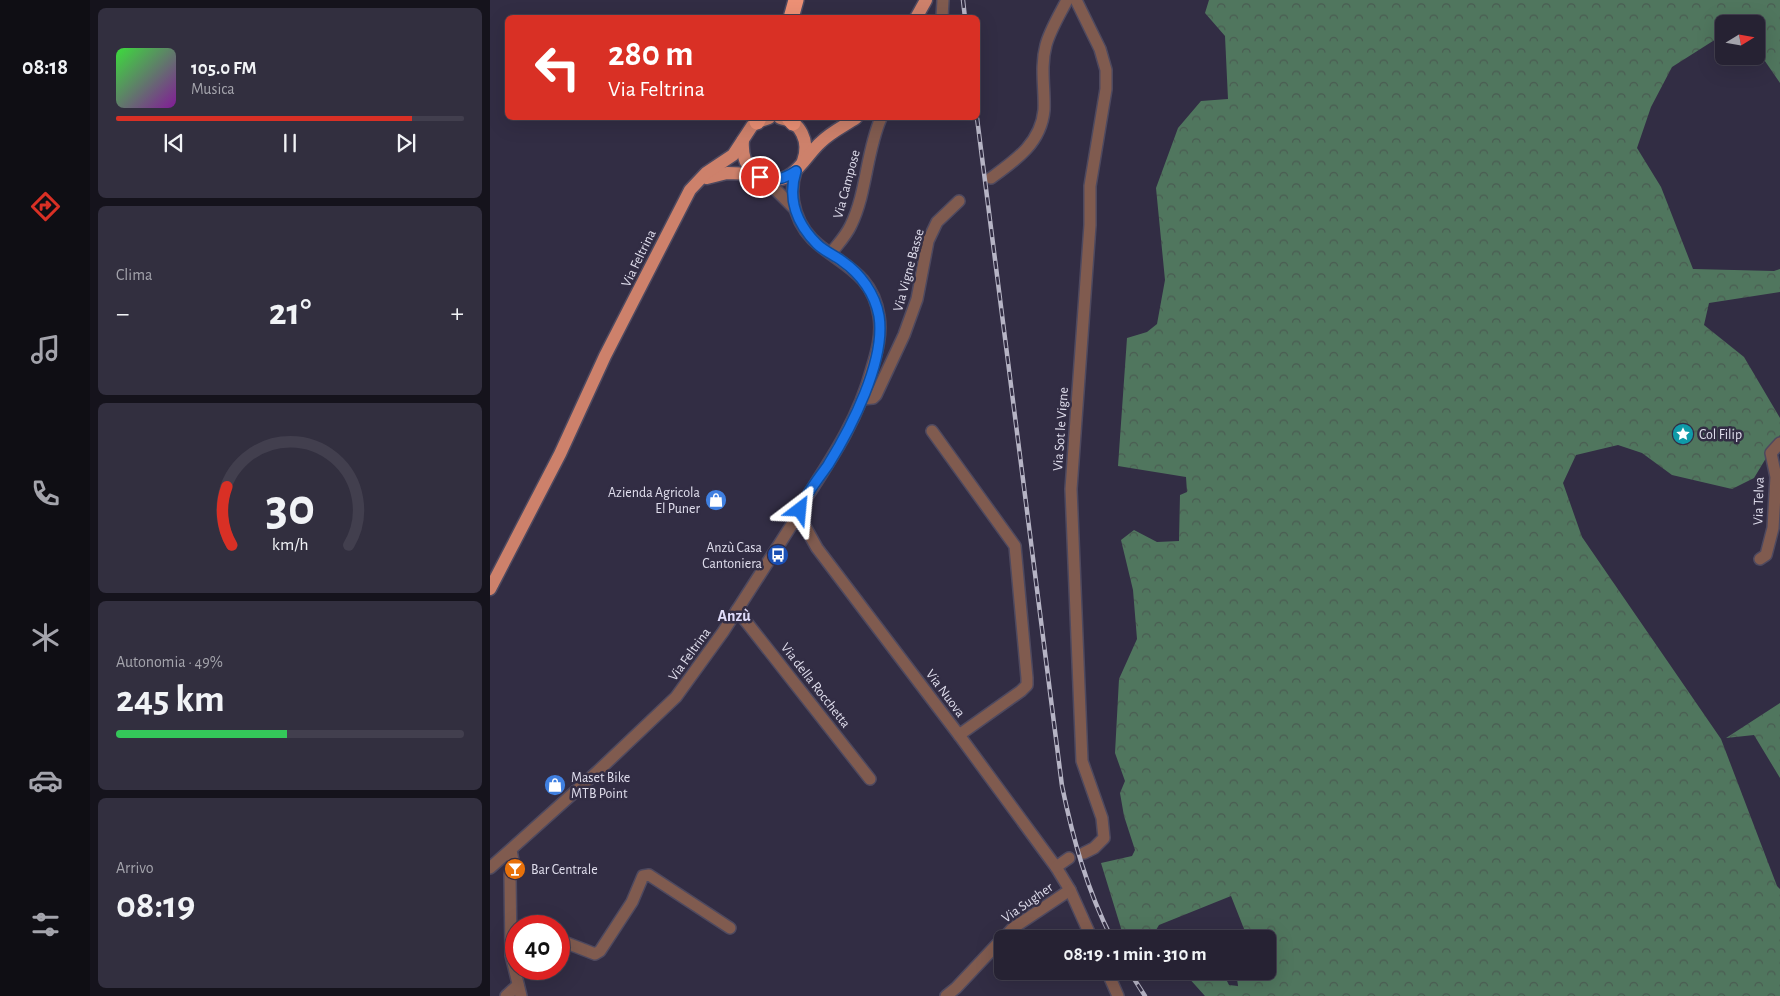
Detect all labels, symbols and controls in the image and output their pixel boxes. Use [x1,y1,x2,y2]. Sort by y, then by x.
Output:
north arrow [1715,15,1765,65]
map controls [1715,15,1765,65]
icon: left [525,35,590,100]
text: 280 m [608,37,694,72]
text: 08:18 [22,56,68,78]
text: 105.0 FM [191,59,257,78]
text: Via Feltrina [608,78,705,100]
text: Musica [191,81,235,97]
icon: previous [160,129,188,157]
icon: pause [276,129,304,157]
icon: next [392,129,420,157]
street label: Via Campose [831,148,863,220]
pin [739,156,781,198]
icon: arrive [746,163,774,191]
icon: directions [28,189,63,224]
street label: Via Feltrina [619,227,659,289]
street label: Via Vigne Basse [891,227,927,313]
text: Clima [116,267,152,283]
text: 21° [269,294,311,332]
text: − [116,300,129,328]
text: + [451,300,464,328]
icon: music [28,332,63,367]
street label: Via Sot le Vigne [1051,387,1071,471]
place icon: Col Filip [1671,422,1695,446]
place label: Col Filip [1699,428,1742,442]
icon: phone [28,476,63,511]
street label: Via Telva [1751,476,1767,525]
text: 30 [265,482,315,534]
position arrow [773,483,825,535]
place label: Azienda Agricola El Puner [608,486,701,516]
shop icon: Azienda Agricola El Puner [704,488,728,512]
text: km/h [272,536,308,554]
place label: Anzù Casa Cantoniera [702,541,763,571]
bus stop icon: Anzù Casa Cantoniera [766,543,790,567]
district label: Anzù [717,608,751,624]
icon: climate [28,620,63,655]
street label: Via Feltrina [666,625,714,684]
street label: Via della Rocchetta [778,641,853,731]
text: Autonomia · 49% [116,654,223,670]
street label: Via Nuova [923,667,968,720]
text: 245 km [116,681,225,719]
icon: car [28,763,63,798]
place label: Maset Bike MTB Point [571,771,630,801]
shop icon: Maset Bike MTB Point [543,773,567,797]
bar icon: Bar Centrale [503,857,527,881]
text: Arrivo [116,860,154,876]
place label: Bar Centrale [531,863,598,877]
street label: Via Sugher [999,880,1056,925]
text: 08:19 [116,887,195,925]
icon: filters [28,907,63,942]
speed limit sign: 40 [505,915,570,980]
text: 08:19 · 1 min · 310 m [1064,945,1207,964]

